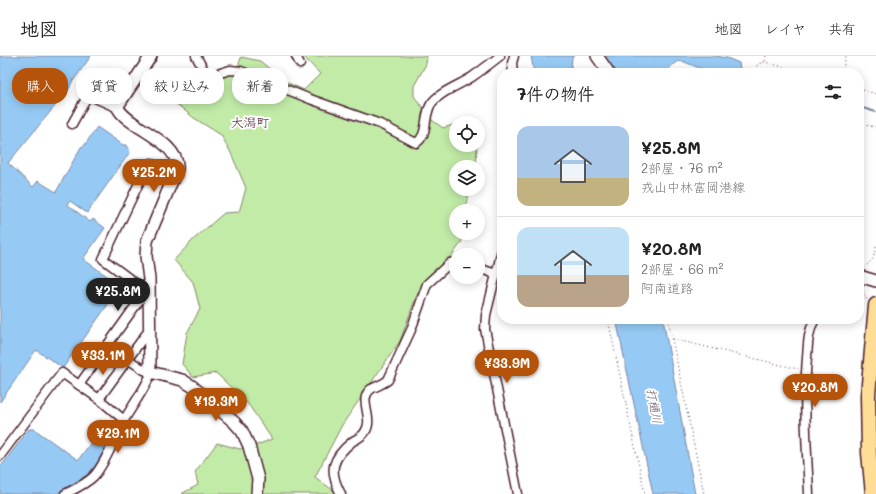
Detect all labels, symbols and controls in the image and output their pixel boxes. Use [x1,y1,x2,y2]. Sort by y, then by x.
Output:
text: 地図 [20,16,58,41]
text: 地図 [715,19,743,38]
text: レイヤ [765,19,806,38]
text: 共有 [828,19,856,38]
chip: 購入 [12,68,68,104]
chip: 賃貸 [76,68,132,104]
chip: 絞り込み [140,68,224,104]
chip: 新着 [232,68,288,104]
icon: filters [822,81,844,103]
text: 7件の物件 [517,82,594,104]
district label: 大潟町 [230,113,270,130]
map controls [449,116,485,284]
button: locate [449,116,485,152]
text: ¥25.8M [641,136,701,158]
icon: home [549,142,597,190]
pin: ¥25.2M [121,159,187,193]
text: 2部屋 · 76 m² [641,159,723,176]
button: layers [449,160,485,196]
text: ¥25.2M [131,163,177,180]
text: 戎山中林富岡港線 [641,178,745,195]
button: + [449,204,485,240]
text: ¥20.8M [641,237,702,259]
icon: home [549,243,597,291]
button: − [449,248,485,284]
text: 2部屋 · 66 m² [641,260,723,277]
pin: ¥25.8M [85,278,151,312]
text: 阿南道路 [641,279,693,296]
text: ¥25.8M [95,282,141,299]
pin: ¥33.1M [70,342,136,376]
text: ¥33.1M [81,346,125,363]
pin: ¥33.9M [474,350,540,384]
text: ¥33.9M [484,354,530,371]
pin: ¥20.8M [782,374,848,408]
text: ¥20.8M [792,378,838,395]
water label: 打樋川 [644,387,666,425]
pin: ¥19.3M [183,388,249,422]
text: ¥19.3M [194,392,238,409]
pin: ¥29.1M [85,420,151,454]
text: ¥29.1M [96,424,140,441]

